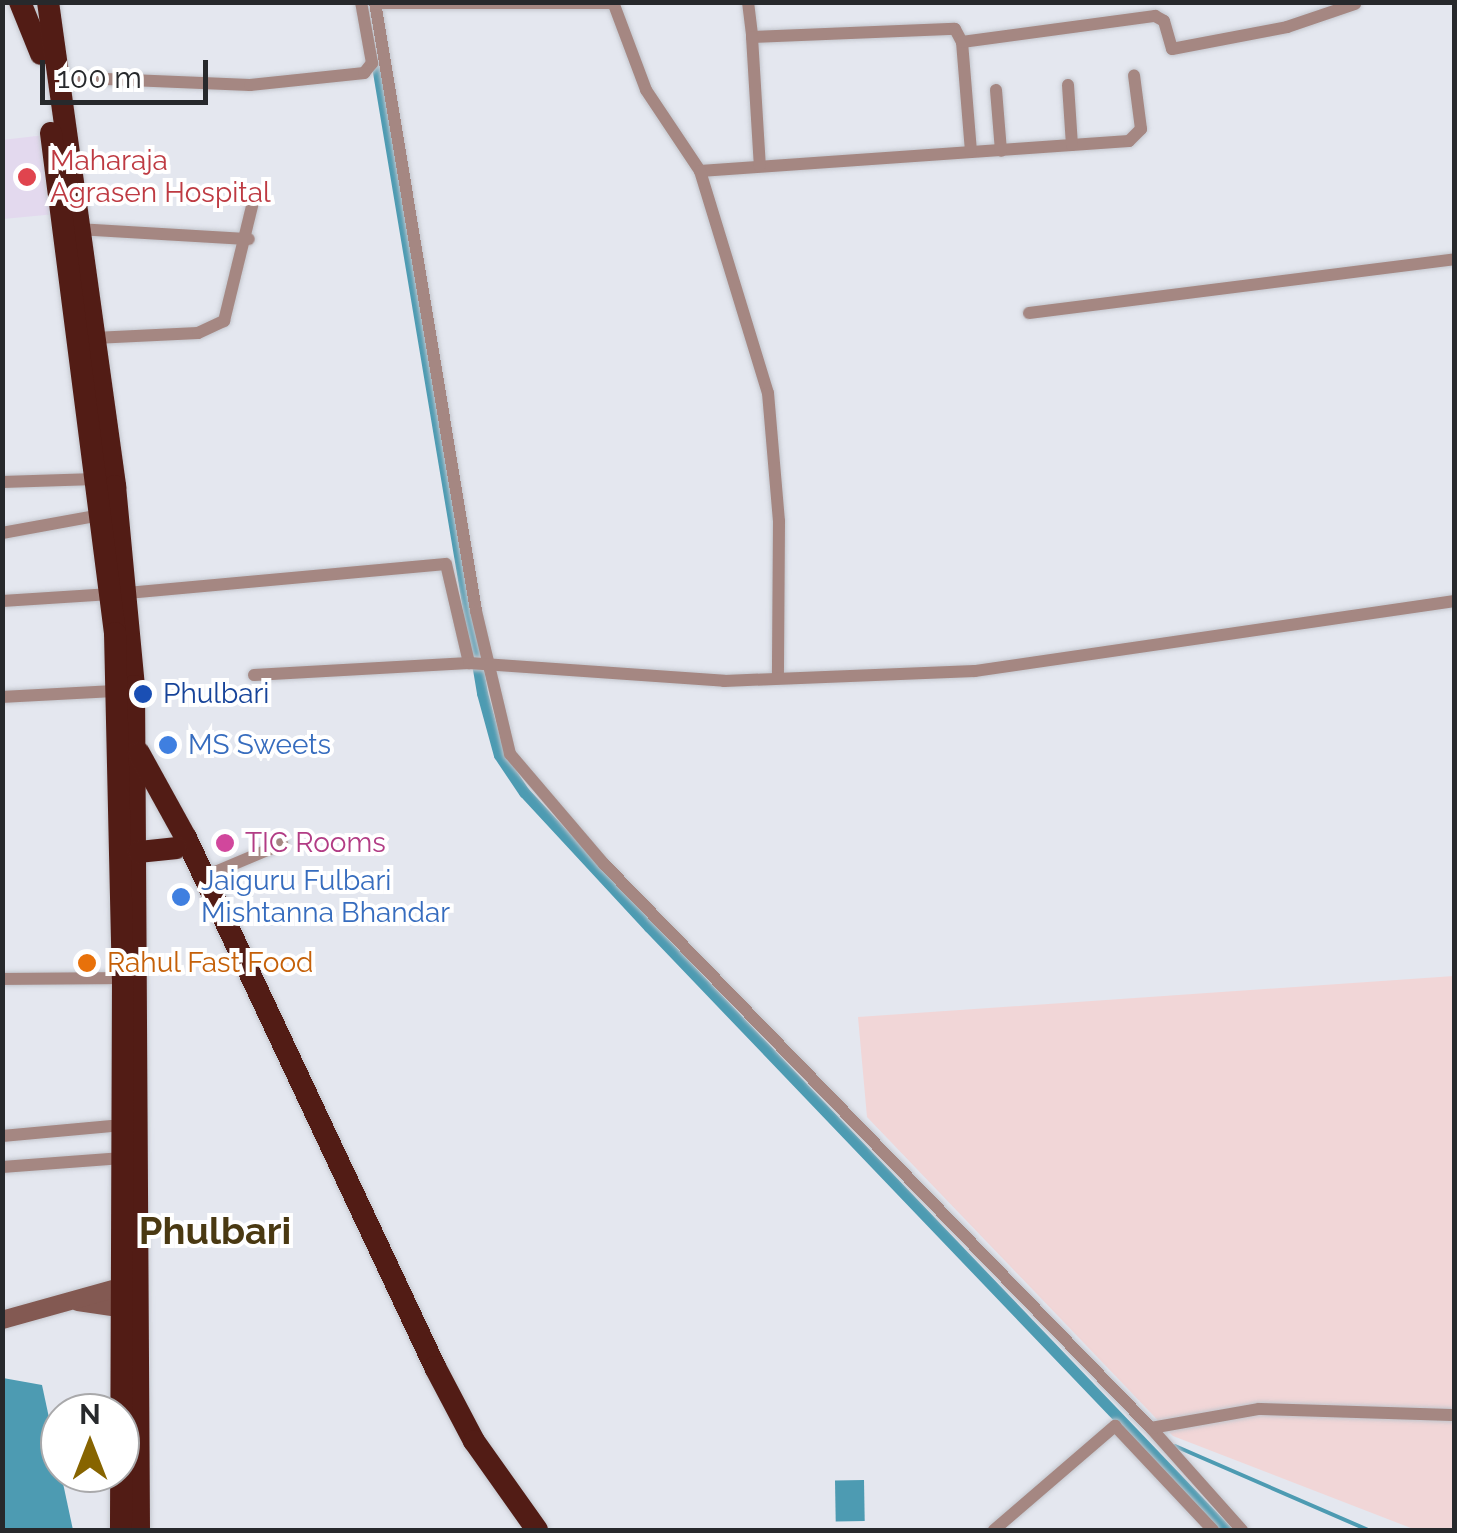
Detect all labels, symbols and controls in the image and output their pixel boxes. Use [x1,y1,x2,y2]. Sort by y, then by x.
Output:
scale bar [45,40,212,102]
text: 100 m [57,60,142,95]
place label: Maharaja Agrasen Hospital [50,144,271,210]
marker: Maharaja Agrasen Hospital [14,164,40,190]
place label: Phulbari [163,677,269,711]
marker: Phulbari [132,683,154,705]
place label: MS Sweets [188,728,331,762]
marker: MS Sweets [157,734,179,756]
place label: TIC Rooms [245,826,386,860]
marker: TIC Rooms [214,832,236,854]
place label: Jaiguru Fulbari Mishtanna Bhandar [201,864,450,930]
marker: Jaiguru Fulbari Mishtanna Bhandar [170,886,192,908]
place label: Rahul Fast Food [107,946,314,980]
marker: Rahul Fast Food [76,952,98,974]
district label: Phulbari [139,1208,291,1254]
north arrow [40,1393,140,1493]
text: N [79,1398,101,1431]

